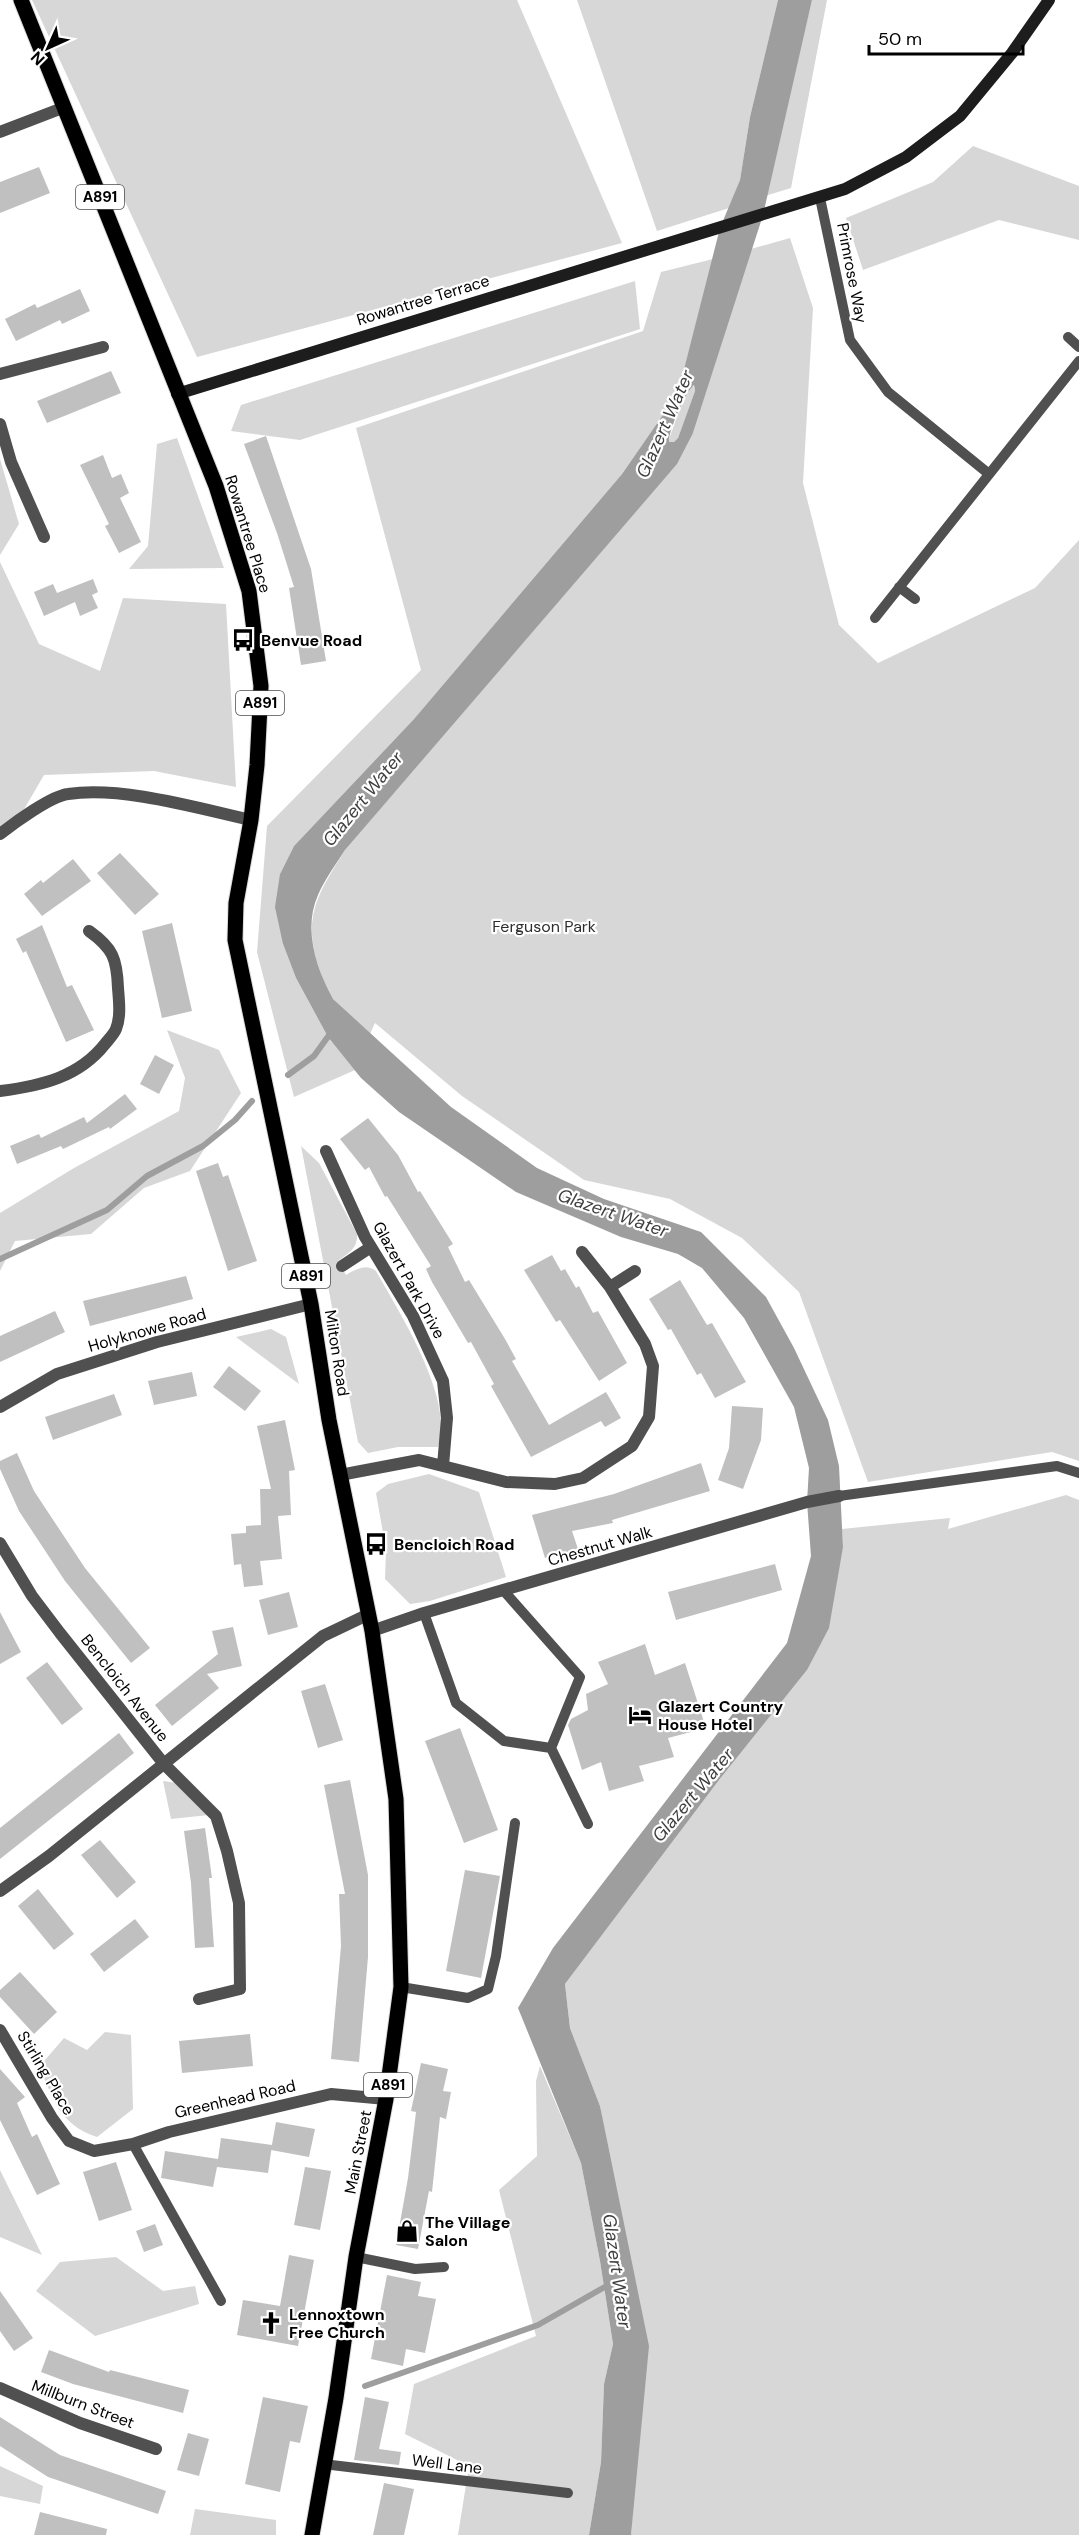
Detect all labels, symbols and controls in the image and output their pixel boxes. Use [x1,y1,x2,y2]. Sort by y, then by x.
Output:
north arrow [18,18,78,78]
scale bar [869,18,1024,56]
text: 50 m [878,27,922,51]
text: N [26,47,49,70]
road number: A891 [76,185,124,209]
street label: Primrose Way [832,221,872,325]
street label: Rowantree Terrace [354,270,492,330]
water label: Glazert Water [631,365,700,482]
street label: Rowantree Place [220,473,276,595]
bus stop icon: Benvue Road [230,627,256,653]
place label: Benvue Road [261,630,362,651]
road number: A891 [236,691,284,715]
water label: Glazert Water [317,746,409,851]
park label: Ferguson Park [492,916,596,937]
water label: Glazert Water [555,1183,673,1244]
street label: Glazert Park Drive [368,1218,450,1342]
road number: A891 [282,1264,330,1288]
street label: Holyknowe Road [86,1303,208,1357]
street label: Milton Road [320,1308,354,1398]
street label: Chestnut Walk [545,1521,655,1571]
bus stop icon: Bencloich Road [363,1531,389,1557]
place label: Bencloich Road [394,1534,514,1555]
street label: Bencloich Avenue [76,1630,174,1746]
place label: Glazert Country House Hotel [658,1696,784,1735]
hotel icon: Glazert Country House Hotel [627,1702,653,1728]
water label: Glazert Water [647,1742,740,1847]
street label: Stirling Place [13,2027,79,2119]
road number: A891 [364,2073,412,2097]
street label: Greenhead Road [172,2075,298,2123]
street label: Main Street [340,2108,376,2196]
place label: The Village Salon [425,2212,510,2251]
water label: Glazert Water [597,2212,637,2331]
shop icon: The Village Salon [394,2218,420,2244]
place label: Lennoxtown Free Church [289,2304,385,2343]
church icon: Lennoxtown Free Church [258,2310,284,2336]
street label: Millburn Street [29,2375,137,2433]
street label: Well Lane [411,2449,483,2479]

